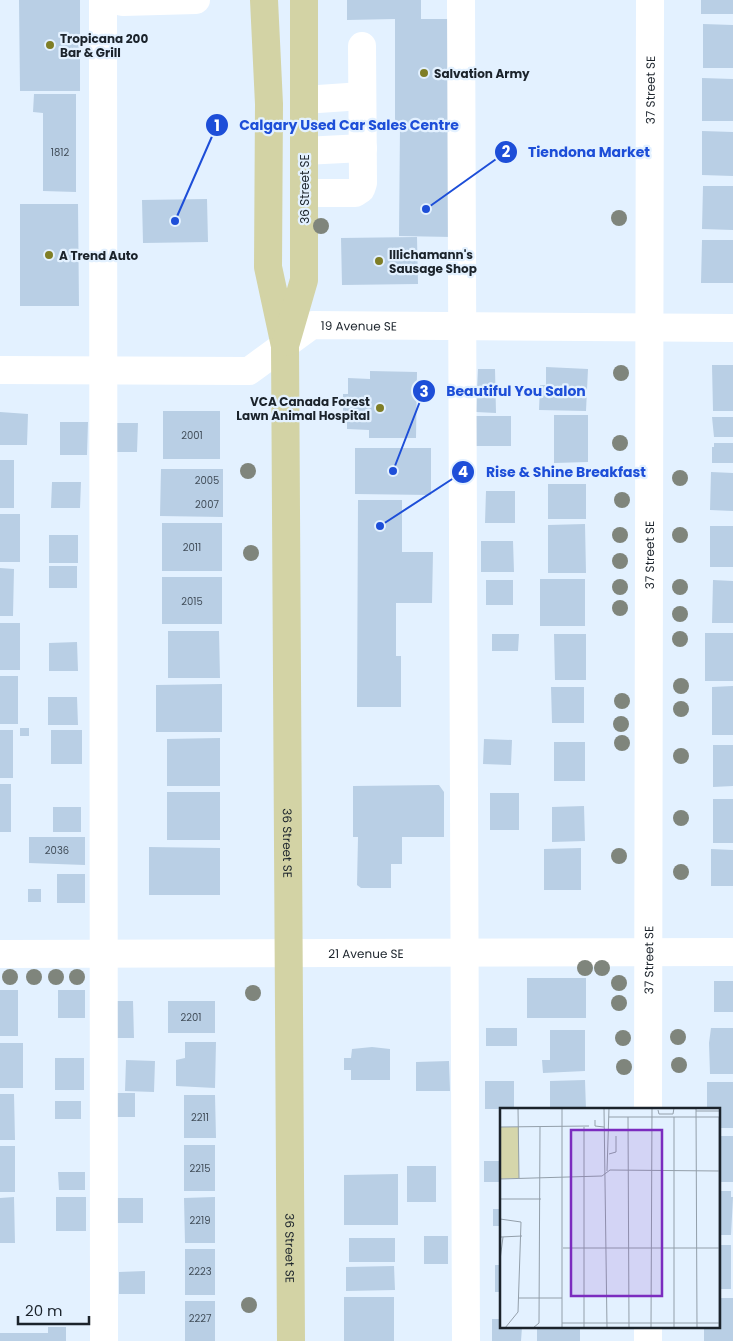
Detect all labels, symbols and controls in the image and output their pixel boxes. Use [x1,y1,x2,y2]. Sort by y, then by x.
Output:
place label: Tropicana 200 Bar & Grill [60,30,148,61]
marker: Tropicana 200 Bar & Grill [44,39,56,51]
street label: 37 Street SE [641,56,658,124]
place label: Salvation Army [434,65,530,82]
marker: Salvation Army [418,67,430,79]
callout: Calgary Used Car Sales Centre [204,111,469,140]
text: 1 [214,115,220,136]
text: Calgary Used Car Sales Centre [239,115,459,135]
callout: Tiendona Market [493,137,660,166]
text: 2 [502,141,511,162]
text: Tiendona Market [528,142,650,162]
house number: 1812 [51,145,69,160]
street label: 36 Street SE [296,154,313,224]
place label: Illichamann's Sausage Shop [389,246,477,277]
place label: A Trend Auto [59,247,139,264]
marker: A Trend Auto [43,249,55,261]
marker: Illichamann's Sausage Shop [373,255,385,267]
street label: 19 Avenue SE [321,317,397,334]
callout: Beautiful You Salon [411,377,595,406]
text: 3 [419,381,429,402]
text: Beautiful You Salon [446,381,586,401]
place label: VCA Canada Forest Lawn Animal Hospital [236,393,370,424]
marker: VCA Canada Forest Lawn Animal Hospital [374,402,386,414]
house number: 2001 [181,428,203,443]
callout: Rise & Shine Breakfast [451,457,656,486]
text: 4 [458,461,468,482]
text: Rise & Shine Breakfast [486,462,646,482]
house number: 2005 [195,473,219,488]
house number: 2007 [195,497,219,512]
street label: 37 Street SE [640,521,658,589]
house number: 2011 [183,540,201,555]
house number: 2015 [181,594,203,609]
street label: 36 Street SE [279,808,297,878]
house number: 2036 [45,843,69,858]
street label: 37 Street SE [640,926,657,994]
street label: 21 Avenue SE [328,944,404,962]
house number: 2201 [181,1010,201,1025]
inset map [500,1108,720,1328]
house number: 2211 [191,1110,209,1125]
house number: 2215 [190,1161,210,1176]
house number: 2219 [190,1213,211,1228]
street label: 36 Street SE [282,1213,299,1283]
house number: 2223 [188,1264,212,1279]
scale bar [18,1294,89,1326]
text: 20 m [25,1300,63,1321]
house number: 2227 [189,1311,212,1326]

